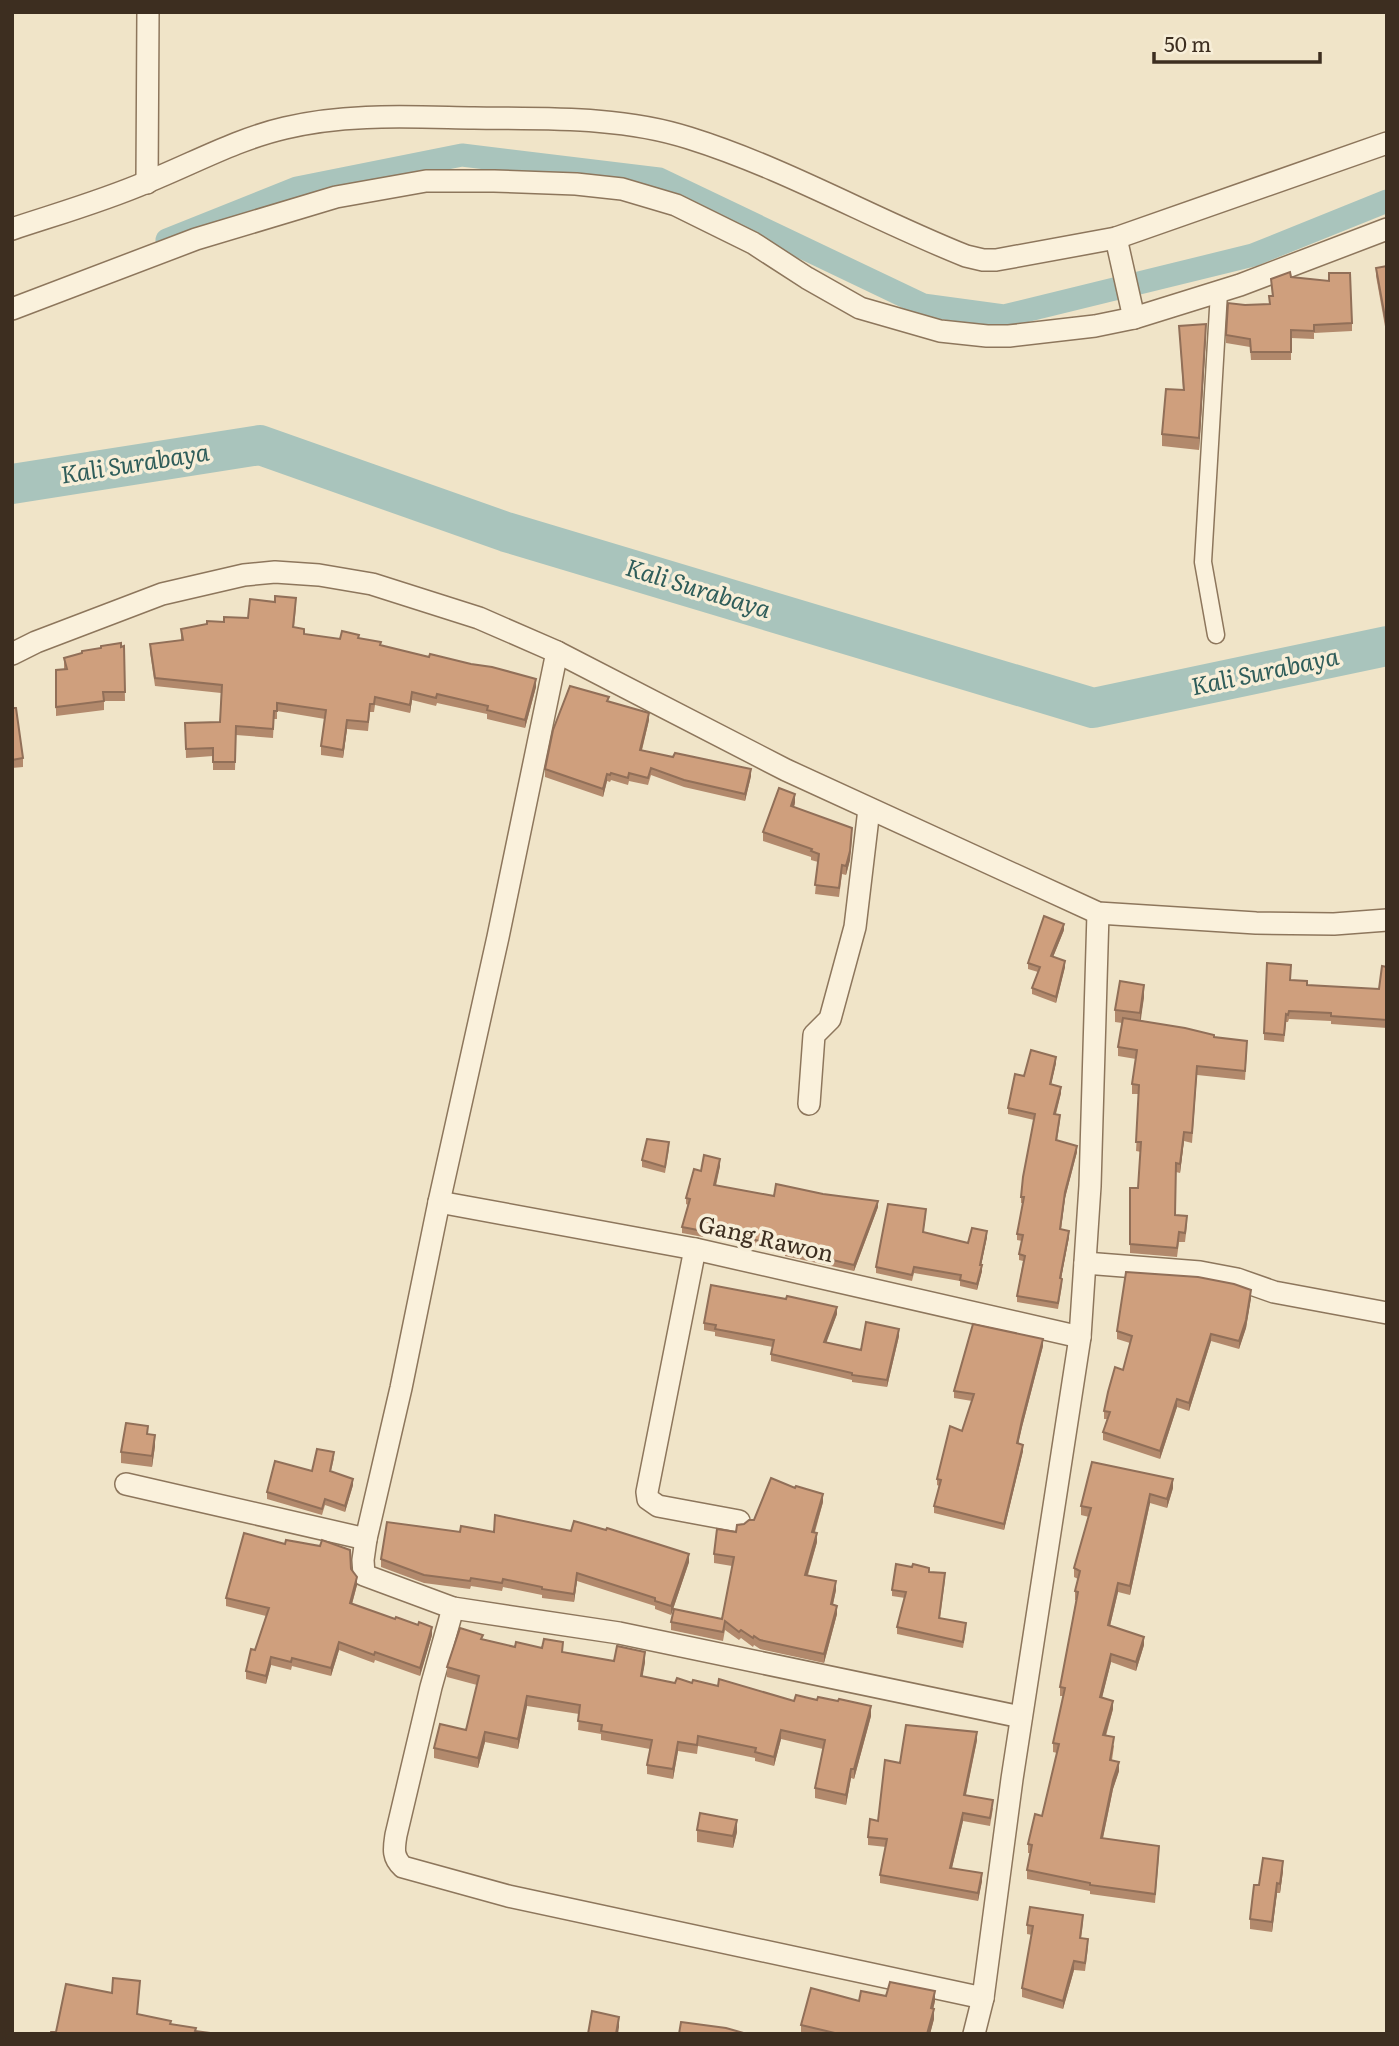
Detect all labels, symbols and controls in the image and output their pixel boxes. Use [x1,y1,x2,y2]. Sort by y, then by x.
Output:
scale bar [1154,21,1320,65]
text: 50 m [1164,27,1211,58]
water label: Kali Surabaya [58,432,212,491]
water label: Kali Surabaya [622,548,776,625]
water label: Kali Surabaya [1187,637,1342,702]
street label: Gang Rawon [695,1205,837,1269]

